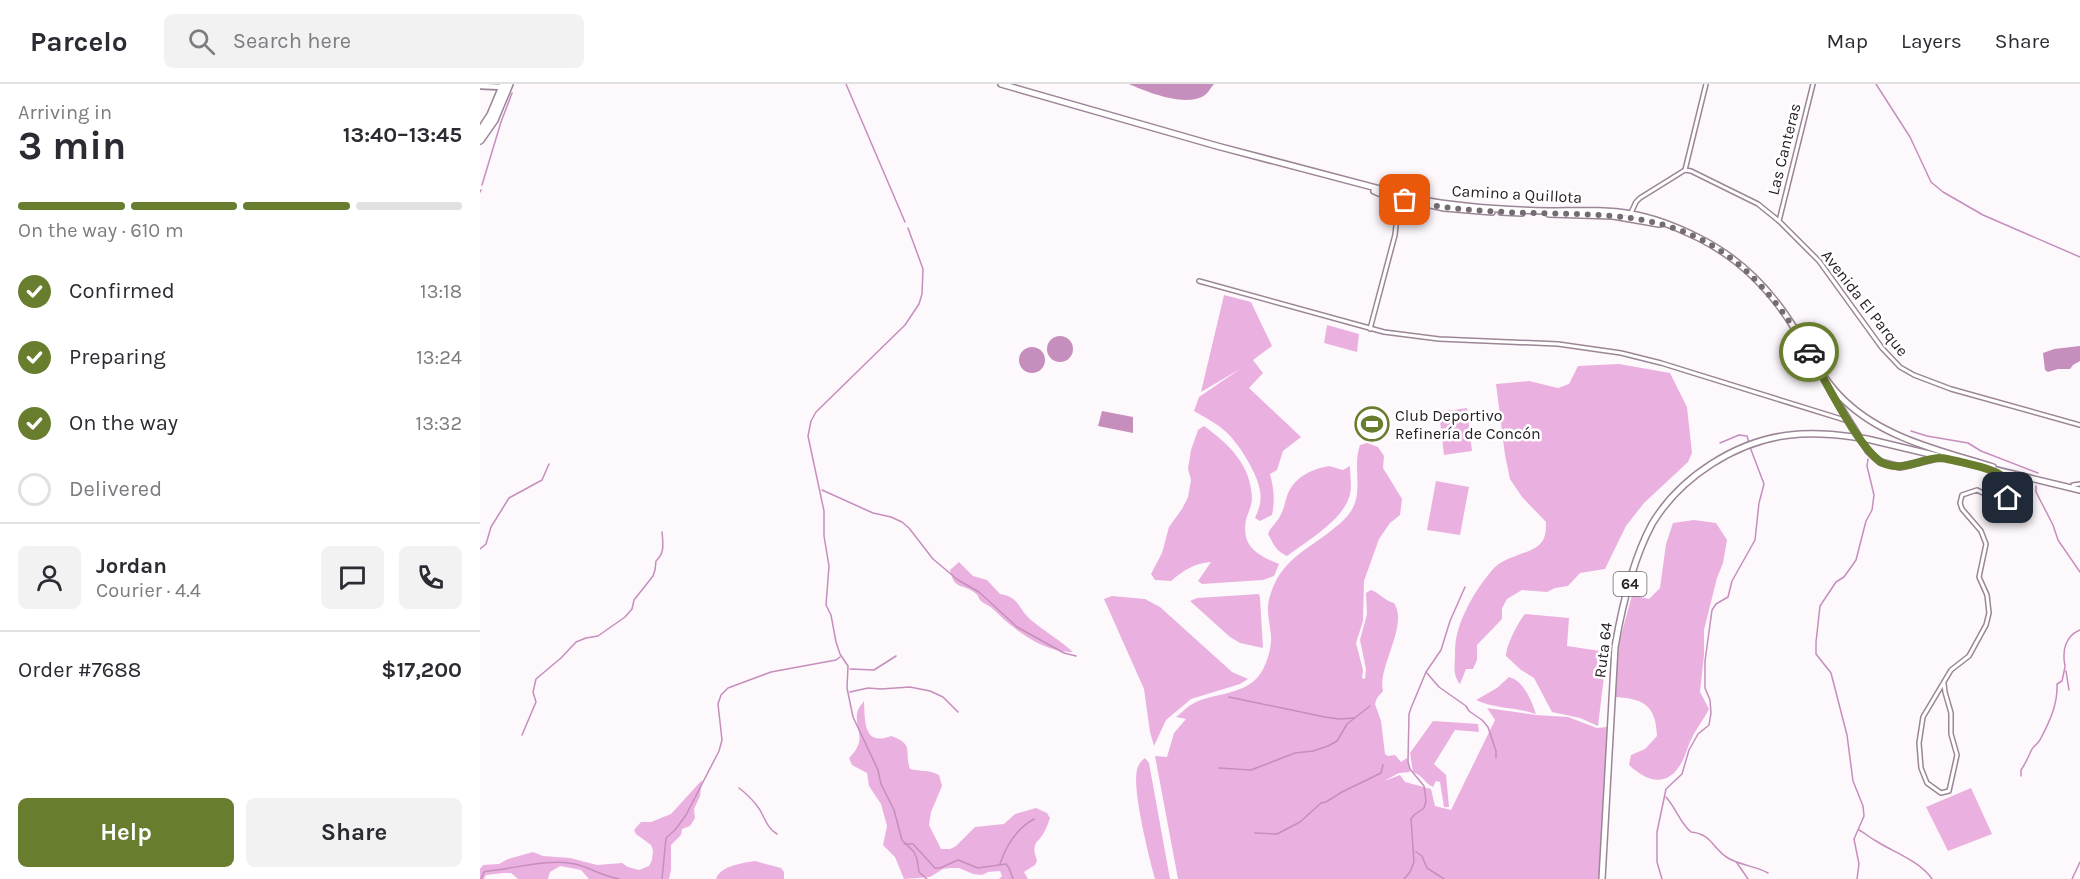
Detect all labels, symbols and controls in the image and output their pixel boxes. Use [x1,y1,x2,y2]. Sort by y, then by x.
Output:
search box [164,14,584,68]
text: Parcelo [30,25,128,58]
icon: search [185,25,218,58]
text: Search here [233,28,351,54]
text: Map [1826,29,1868,53]
text: Layers [1901,29,1962,53]
text: Share [1995,29,2050,53]
text: Arriving in [18,101,112,124]
street label: Las Canteras [1763,101,1805,197]
text: 13:40–13:45 [343,122,462,148]
text: 3 min [18,123,126,169]
pin [1379,174,1430,225]
street label: Camino a Quillota [1451,181,1583,207]
icon: bag [1388,183,1421,216]
text: On the way · 610 m [18,219,184,242]
street label: Avenida El Parque [1818,246,1912,360]
icon: check [18,275,51,308]
text: Confirmed [69,278,175,304]
text: 13:18 [420,280,462,303]
courier [1779,322,1839,382]
icon: car [1793,336,1826,369]
icon: check [18,341,51,374]
text: Preparing [69,344,166,370]
text: 13:24 [416,346,462,369]
sports icon: Club Deportivo Refinería de Concón [1354,406,1390,442]
place label: Club Deportivo Refinería de Concón [1395,406,1541,443]
icon: check [18,407,51,440]
text: On the way [69,410,178,436]
text: 13:32 [416,412,462,435]
pin [1982,472,2033,523]
text: Delivered [69,476,162,502]
icon: home [1991,481,2024,514]
button: person [18,546,81,609]
button: chat [321,546,384,609]
button: phone [399,546,462,609]
text: Jordan [96,553,167,579]
road number: 64 [1614,572,1646,596]
text: Courier · 4.4 [96,579,201,602]
street label: Ruta 64 [1590,621,1616,679]
text: Order #7688 [18,657,141,683]
text: $17,200 [381,657,462,683]
button: Help [18,798,234,867]
button: Share [246,798,462,867]

